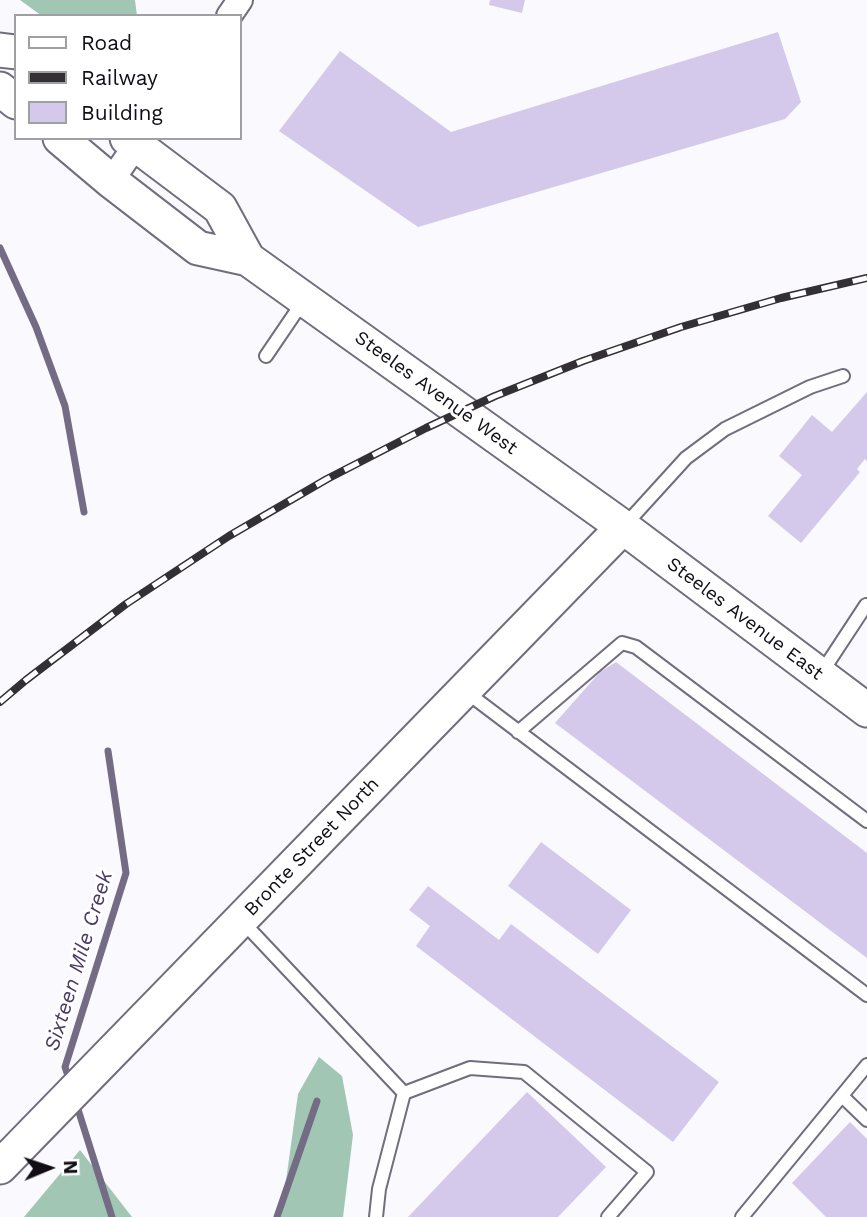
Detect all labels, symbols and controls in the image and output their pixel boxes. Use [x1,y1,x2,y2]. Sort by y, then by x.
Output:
legend [14,14,242,140]
text: Road [81,30,132,55]
text: Railway [81,65,158,90]
text: Building [81,100,163,125]
street label: Steeles Avenue West [350,326,522,460]
street label: Steeles Avenue East [662,553,828,685]
street label: Bronte Street North [240,773,384,921]
water label: Sixteen Mile Creek [40,868,118,1054]
north arrow [14,1133,84,1203]
text: N [59,1160,82,1175]

